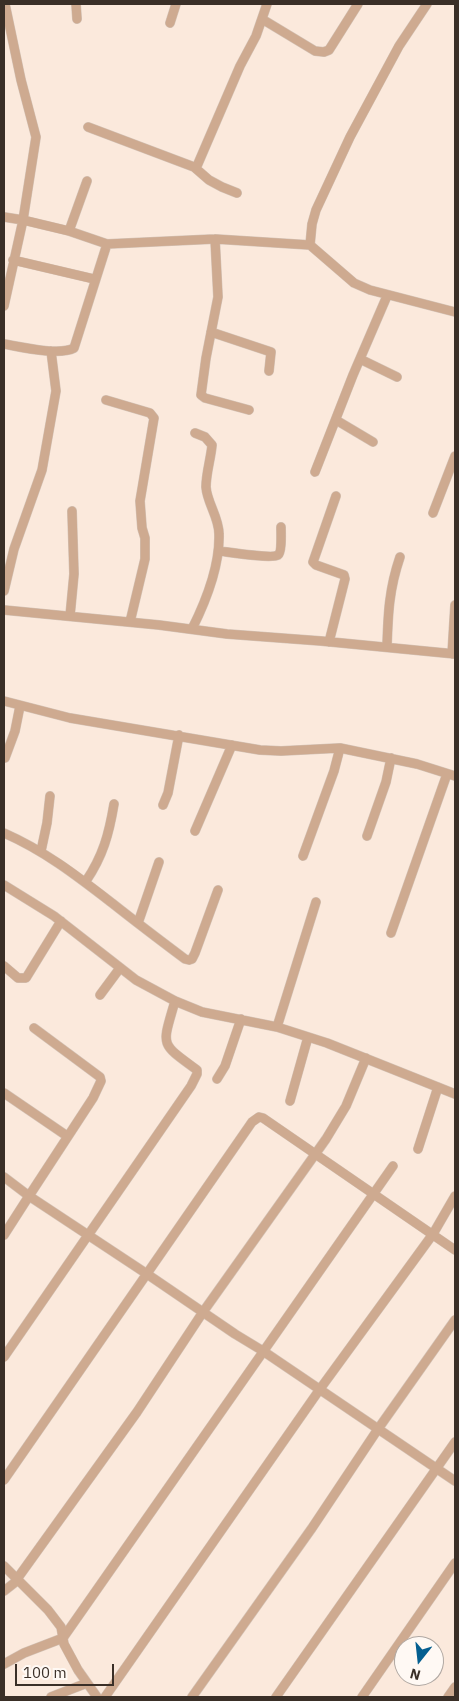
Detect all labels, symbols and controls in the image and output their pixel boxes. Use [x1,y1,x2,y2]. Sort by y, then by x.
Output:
north arrow [394,1636,444,1686]
scale bar [18,1654,116,1686]
text: 100 m [23,1663,67,1682]
text: N [408,1664,423,1685]

